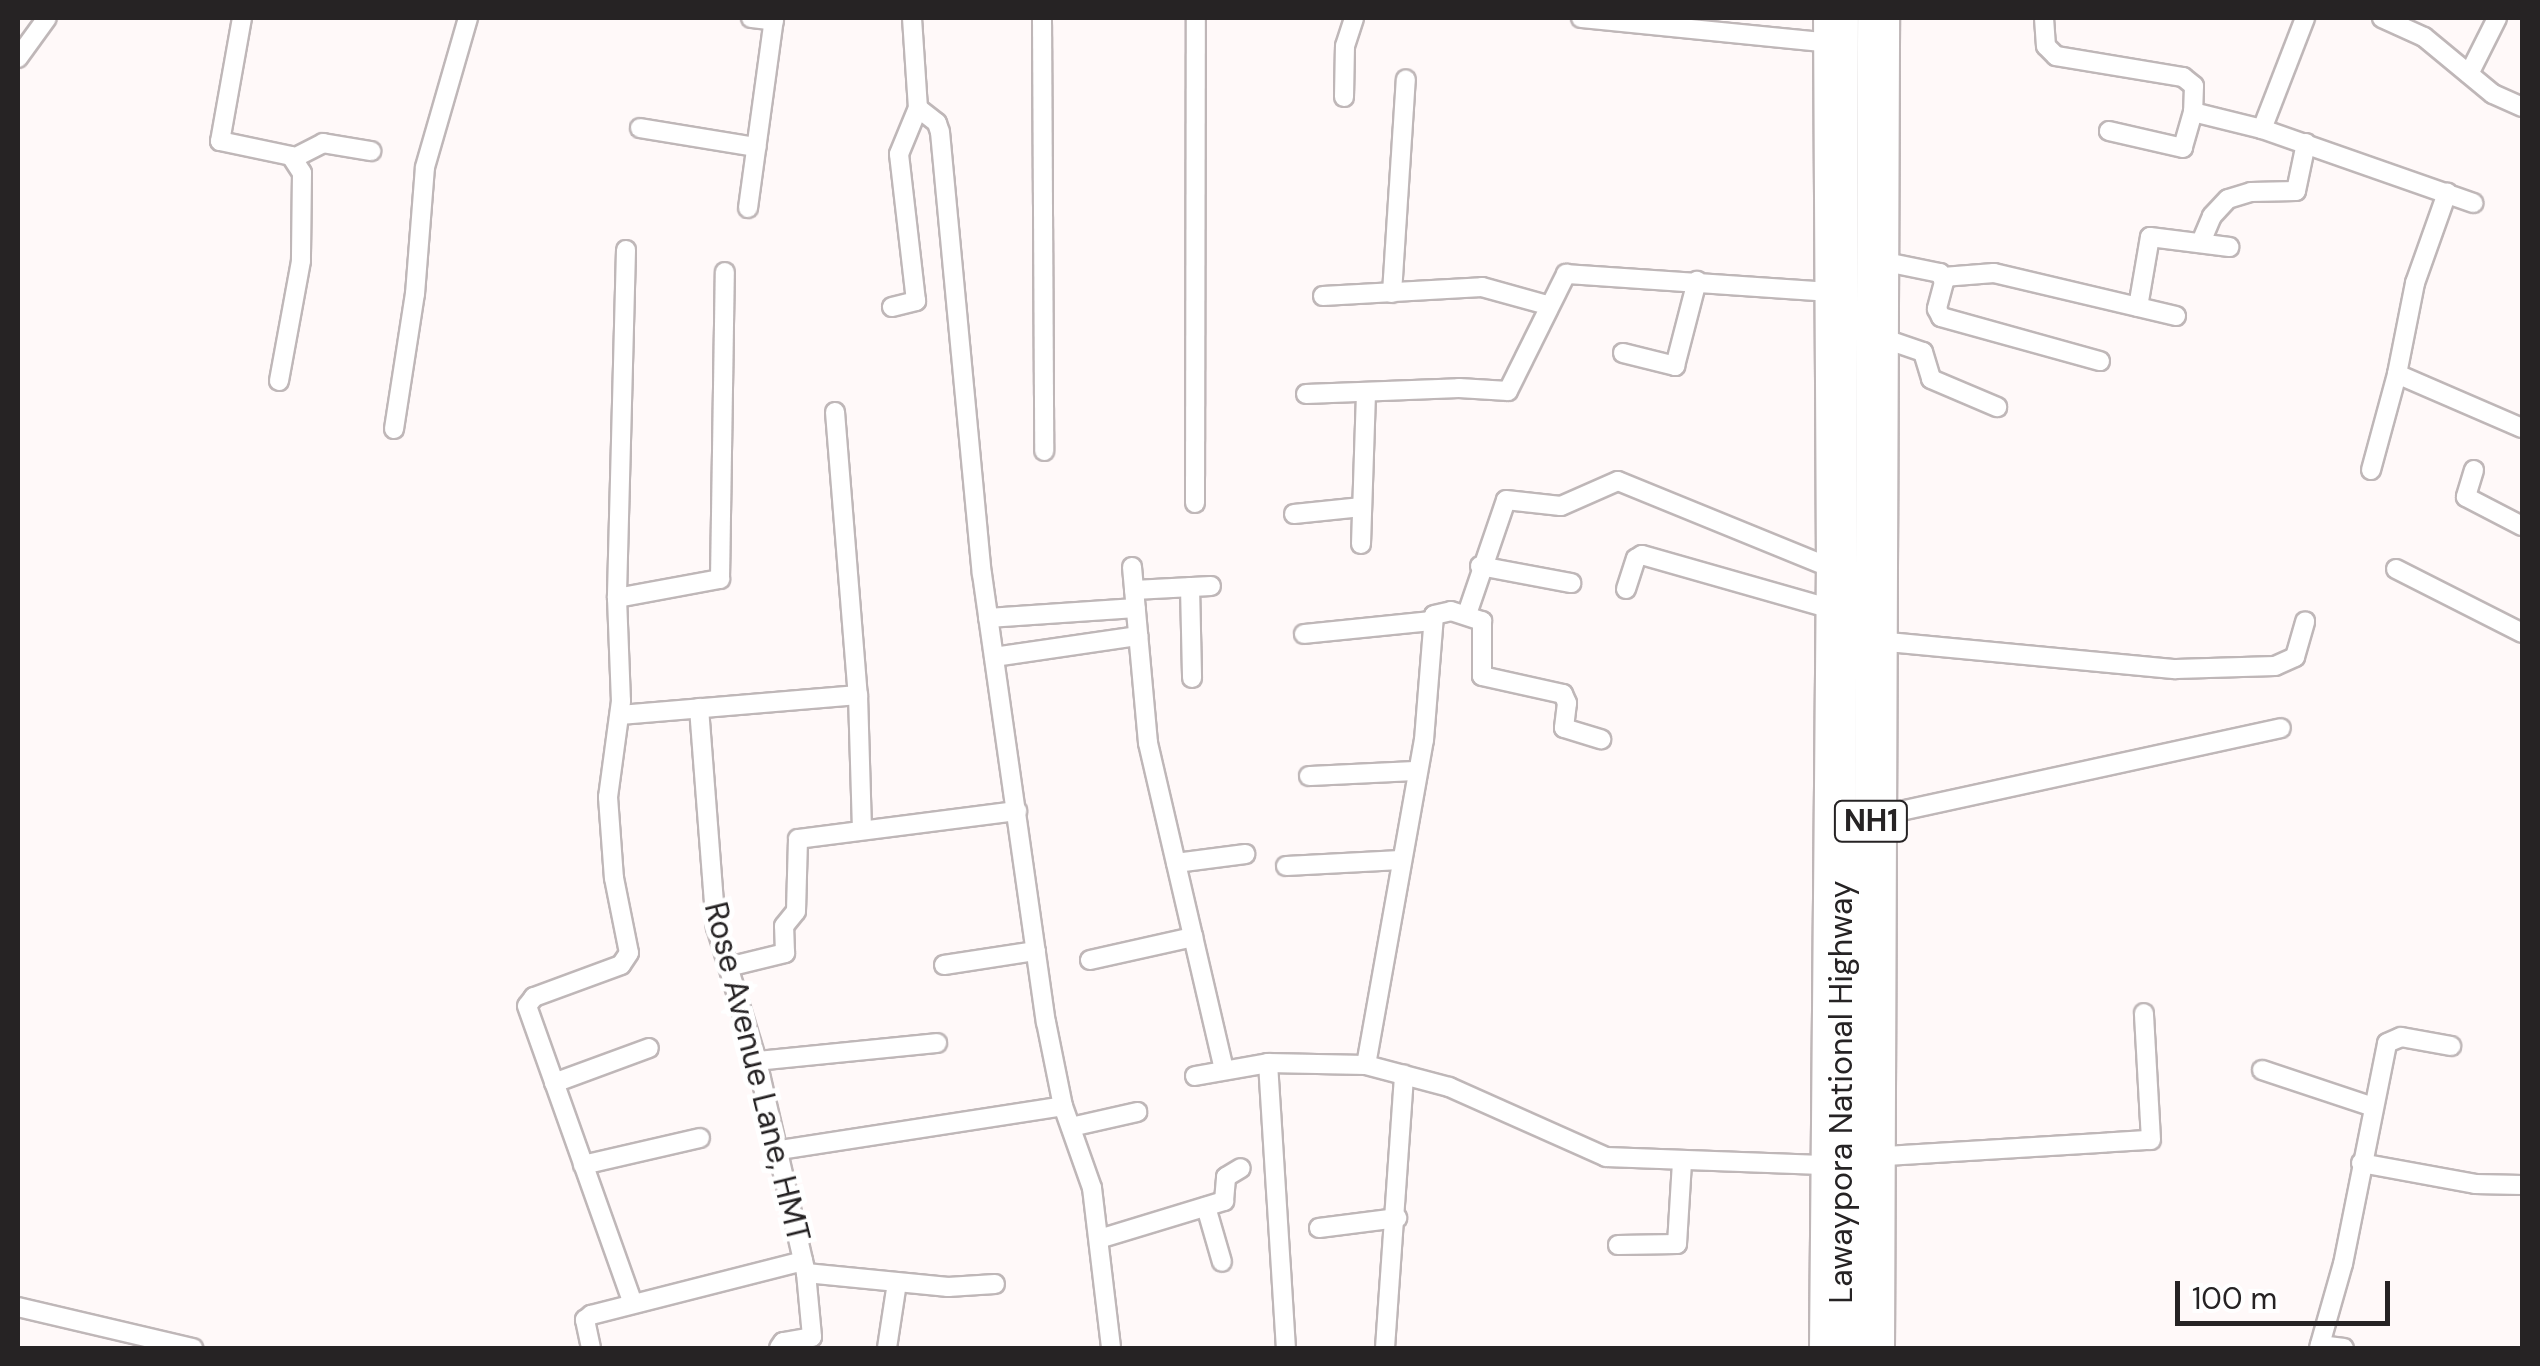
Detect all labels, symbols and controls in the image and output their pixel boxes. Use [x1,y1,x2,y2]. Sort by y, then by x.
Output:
road number: NH1 [1834,796,1908,846]
street label: Lawaypora National Highway [1822,880,1860,1304]
street label: Rose Avenue Lane, HMT [696,898,818,1246]
scale bar [2180,1261,2395,1323]
text: 100 m [2192,1279,2277,1318]

